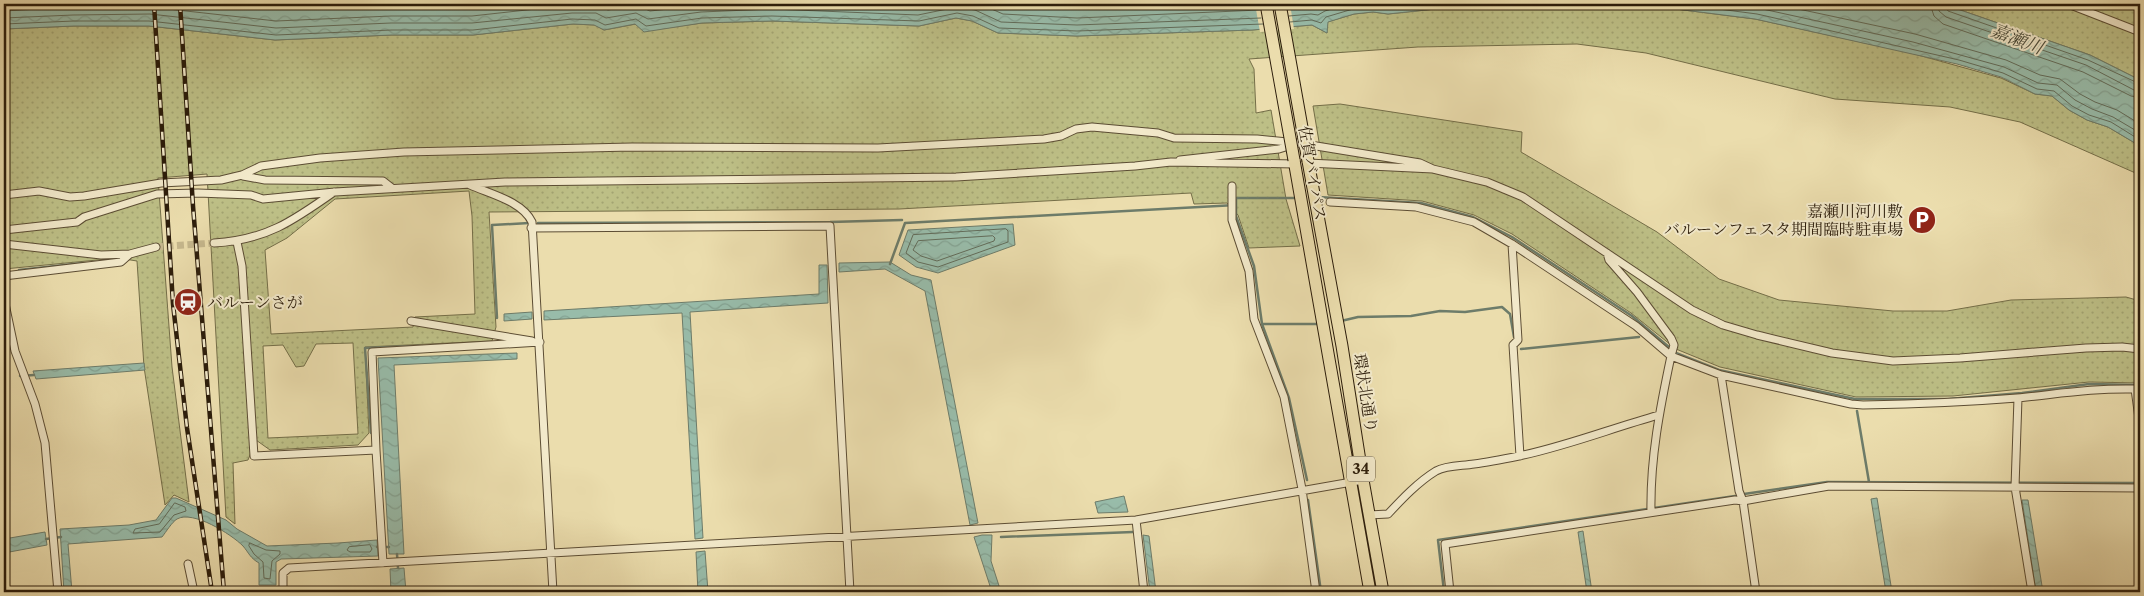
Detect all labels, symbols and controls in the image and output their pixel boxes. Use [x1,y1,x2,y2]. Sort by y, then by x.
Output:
water label: 嘉瀬川 [1988,19,2048,60]
street label: 佐賀バイパス [1295,124,1331,222]
place label: 嘉瀬川河川敷 バルーンフェスタ期間臨時駐車場 [1664,201,1903,239]
parking icon: 嘉瀬川河川敷 バルーンフェスタ期間臨時駐車場 [1907,205,1937,235]
station icon: バルーンさが [173,287,203,317]
place label: バルーンさが [207,292,303,312]
street label: 環状北通り [1350,352,1382,434]
road number: 34 [1347,456,1375,482]

